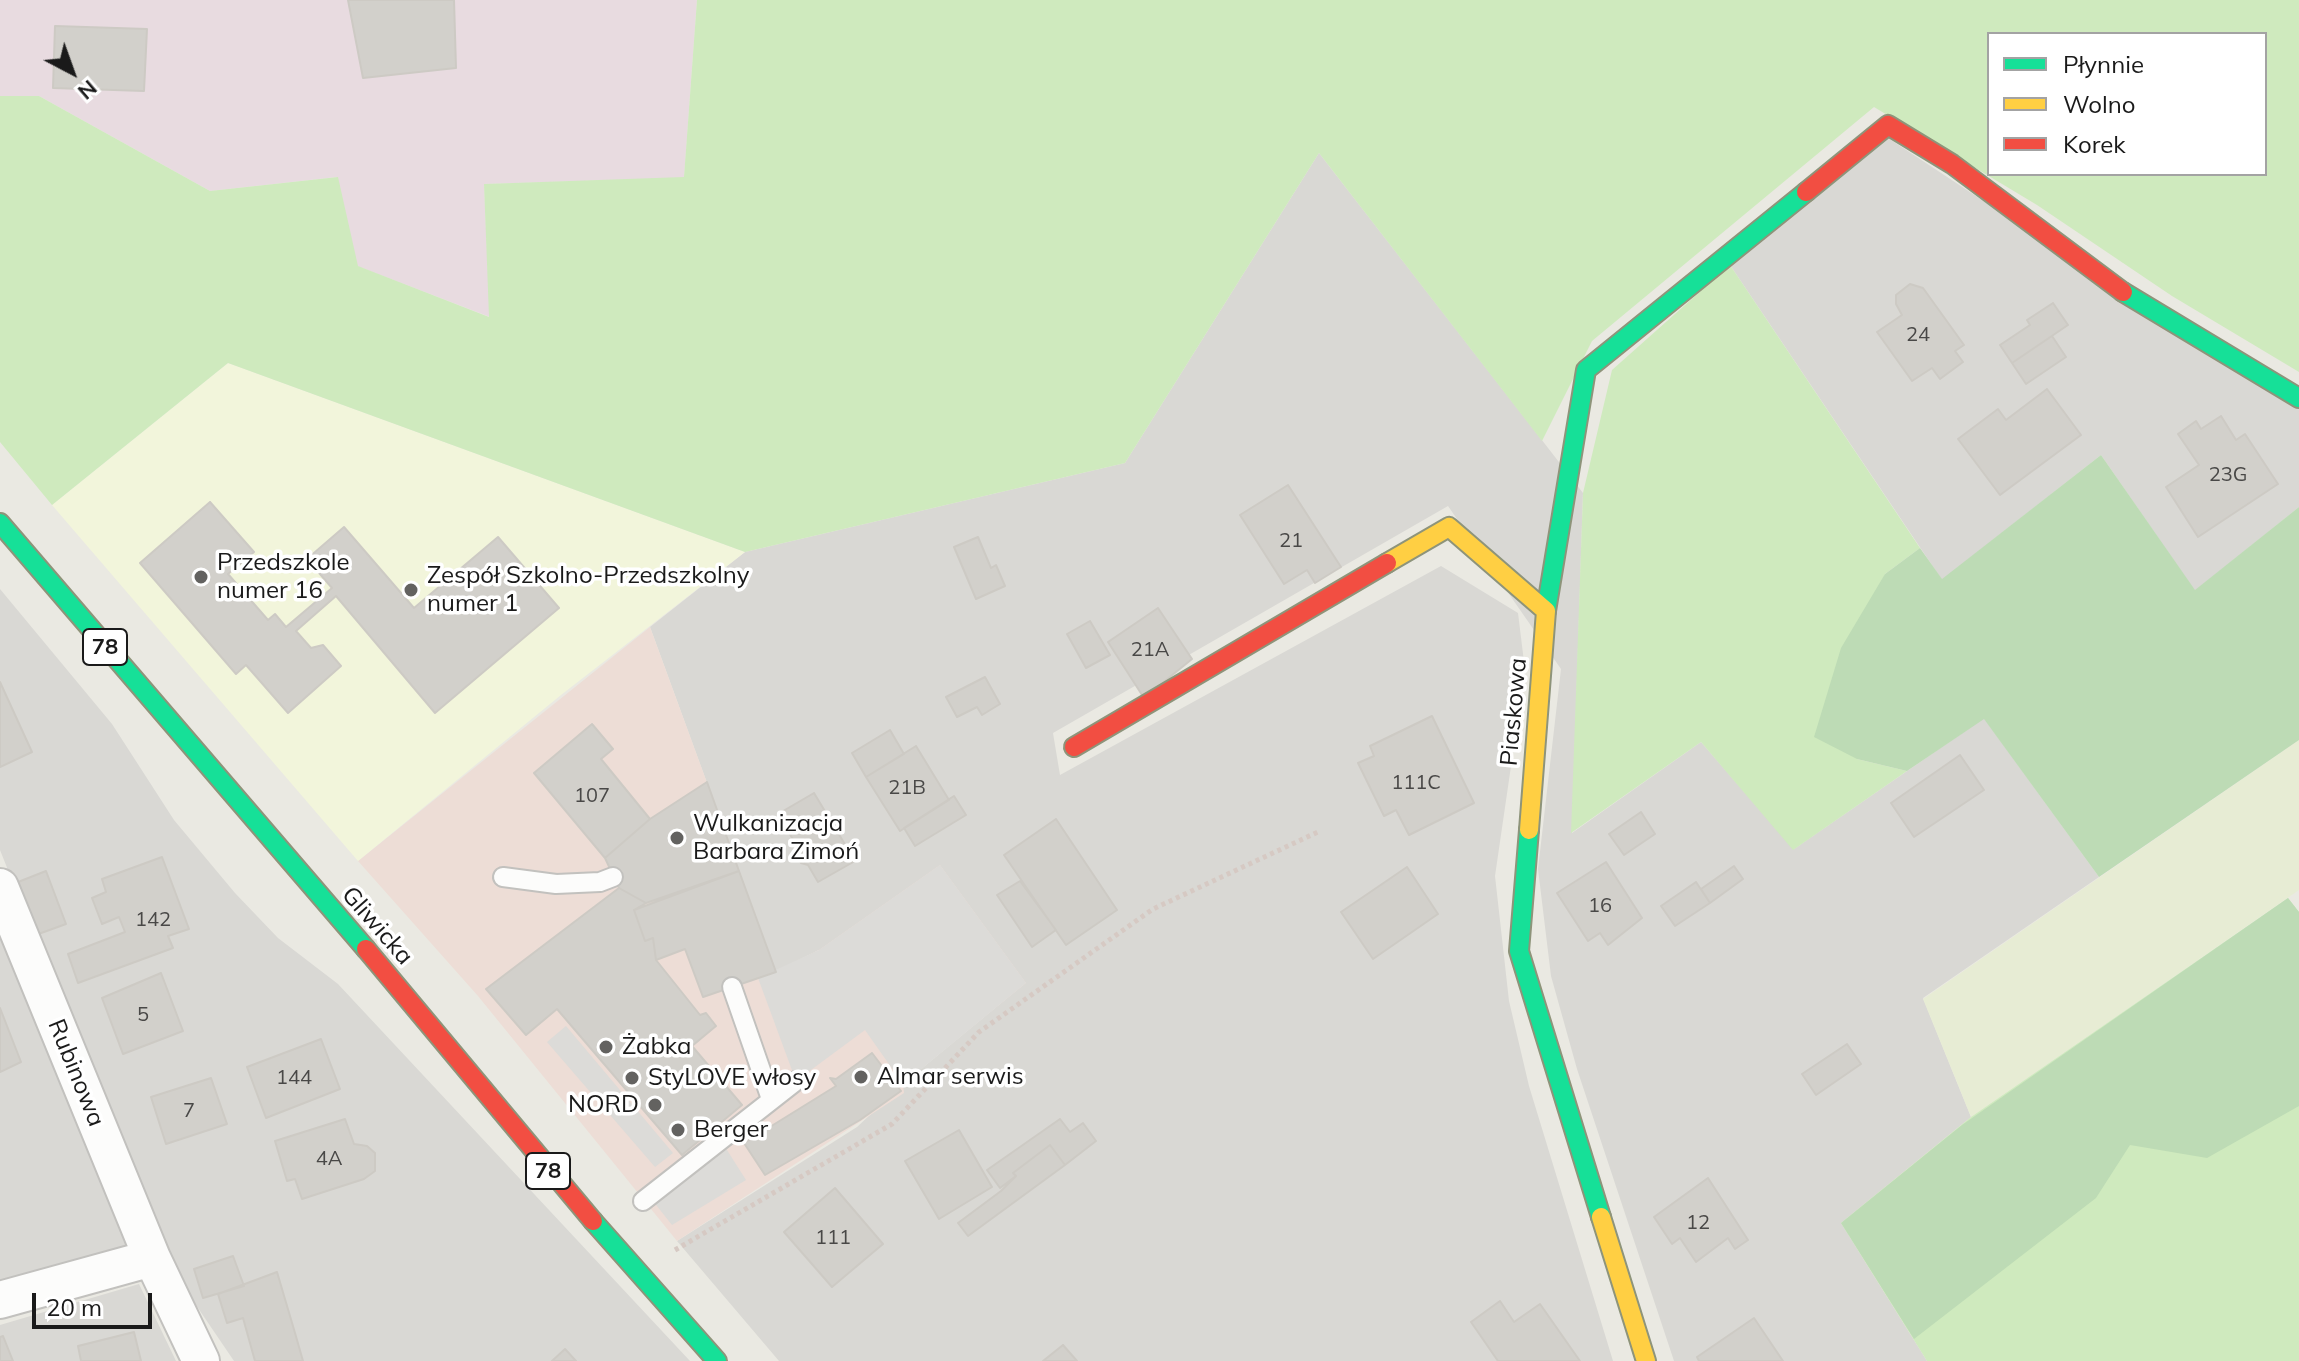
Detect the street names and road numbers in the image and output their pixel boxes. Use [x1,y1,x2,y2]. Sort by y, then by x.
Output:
road number: 78 [83,629,127,665]
street label: Piaskowa [1495,657,1533,767]
street label: Gliwicka [335,881,419,971]
street label: Rubinowa [41,1015,111,1131]
road number: 78 [526,1153,570,1189]

